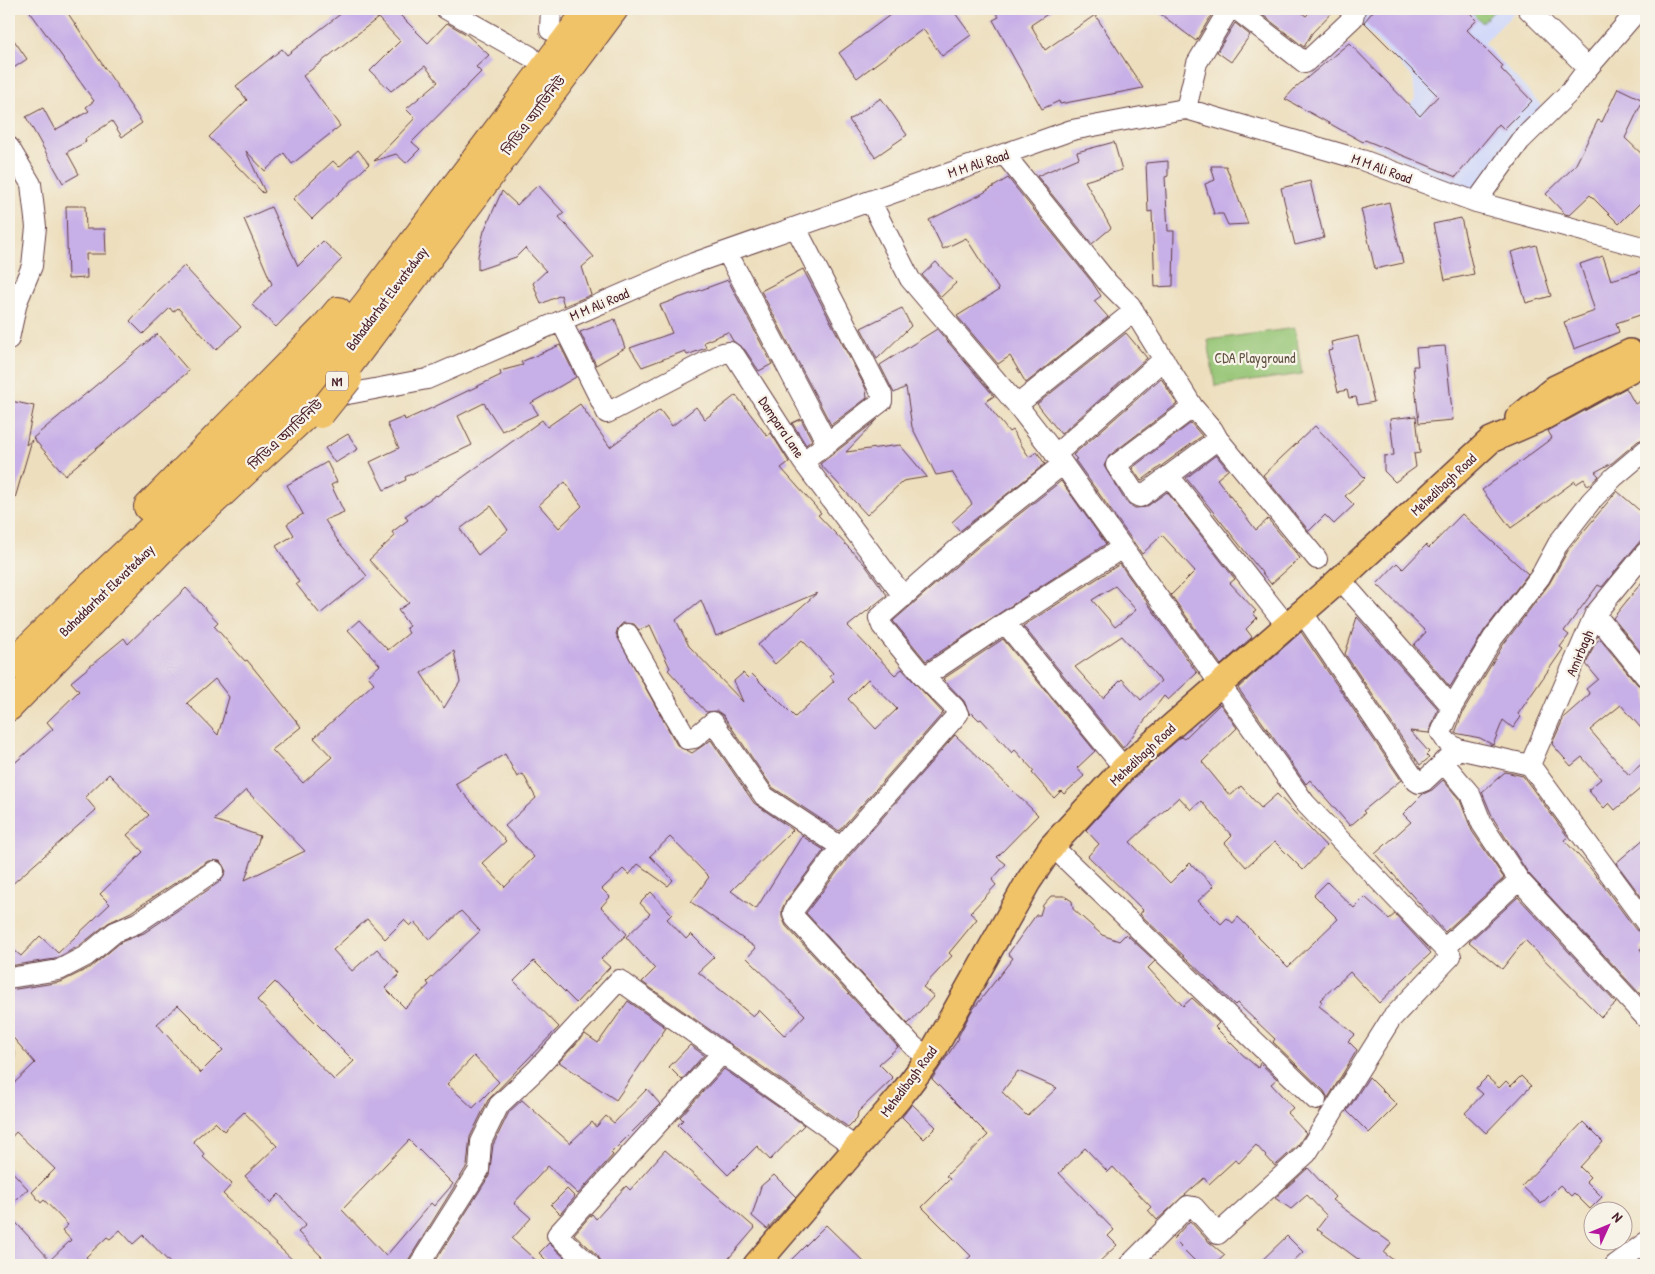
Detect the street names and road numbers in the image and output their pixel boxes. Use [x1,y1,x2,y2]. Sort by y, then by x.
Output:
street label: সিডিএ অ্যাভিনিউ [496,70,570,160]
street label: M M Ali Road [945,144,1011,182]
street label: M M Ali Road [1349,148,1415,188]
street label: Bahaddarhat Elevatedway [341,242,432,354]
street label: M M Ali Road [566,283,632,325]
road number: N1 [326,372,348,391]
street label: Dampara Lane [754,393,810,462]
street label: সিডিএ অ্যাভিনিউ [243,394,327,474]
street label: Mehedibagh Road [1406,448,1481,520]
street label: Bahaddarhat Elevatedway [54,540,158,641]
street label: Amirbagh [1561,627,1598,679]
street label: Mehedibagh Road [1105,718,1180,790]
street label: Mehedibagh Road [875,1042,942,1121]

